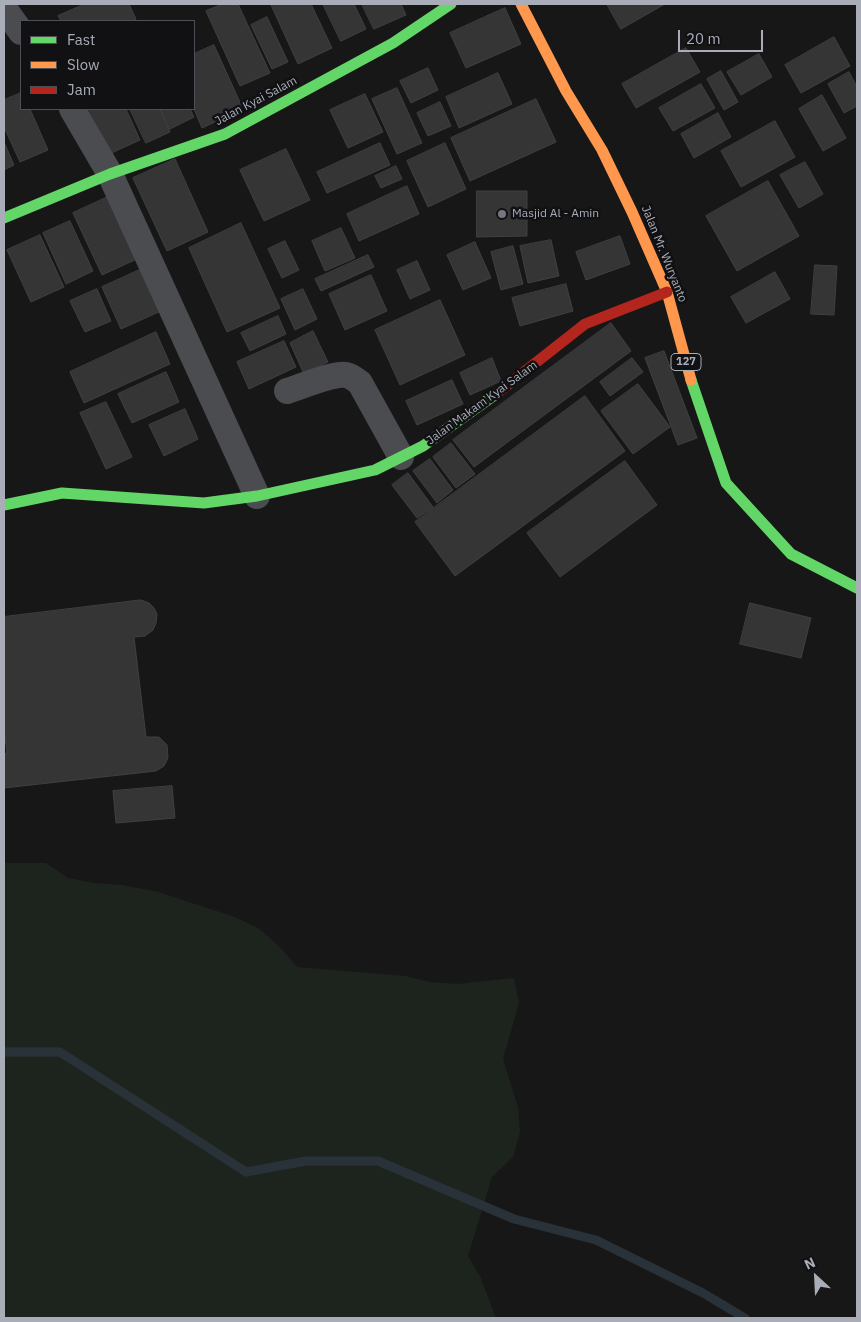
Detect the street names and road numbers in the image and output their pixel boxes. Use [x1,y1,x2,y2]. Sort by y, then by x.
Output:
street label: Jalan Kyai Salam [212,73,300,129]
street label: Jalan Mr. Wuryanto [638,204,690,304]
road number: 127 [671,354,701,371]
street label: Jalan Makam Kyai Salam [424,358,540,448]

